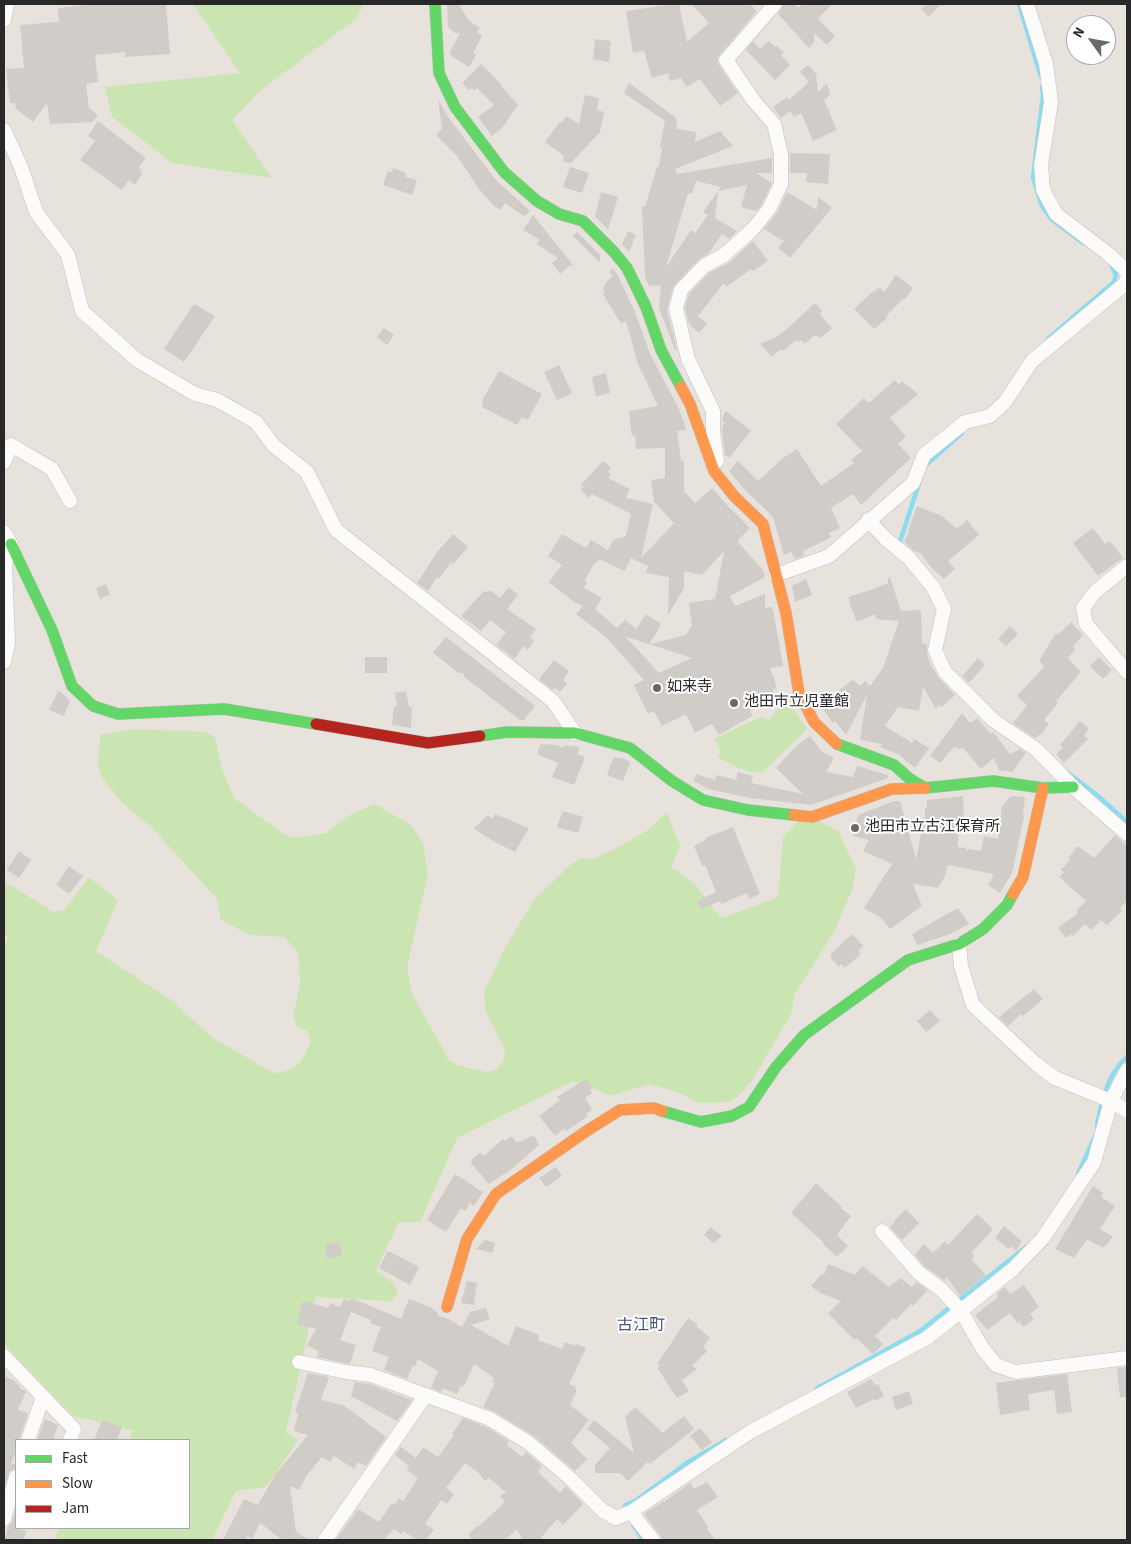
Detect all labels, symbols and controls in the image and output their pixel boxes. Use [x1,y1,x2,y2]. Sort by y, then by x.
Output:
north arrow [1066,15,1116,65]
text: N [1068,23,1090,42]
place label: 如来寺 [667,679,712,697]
marker: 如来寺 [651,682,663,694]
place label: 池田市立児童館 [744,694,849,712]
marker: 池田市立児童館 [728,697,740,709]
place label: 池田市立古江保育所 [865,819,1000,837]
marker: 池田市立古江保育所 [849,822,861,834]
district label: 古江町 [617,1316,665,1336]
legend [15,1439,190,1529]
text: Fast [62,1448,88,1469]
text: Slow [62,1473,93,1494]
text: Jam [62,1498,89,1519]

